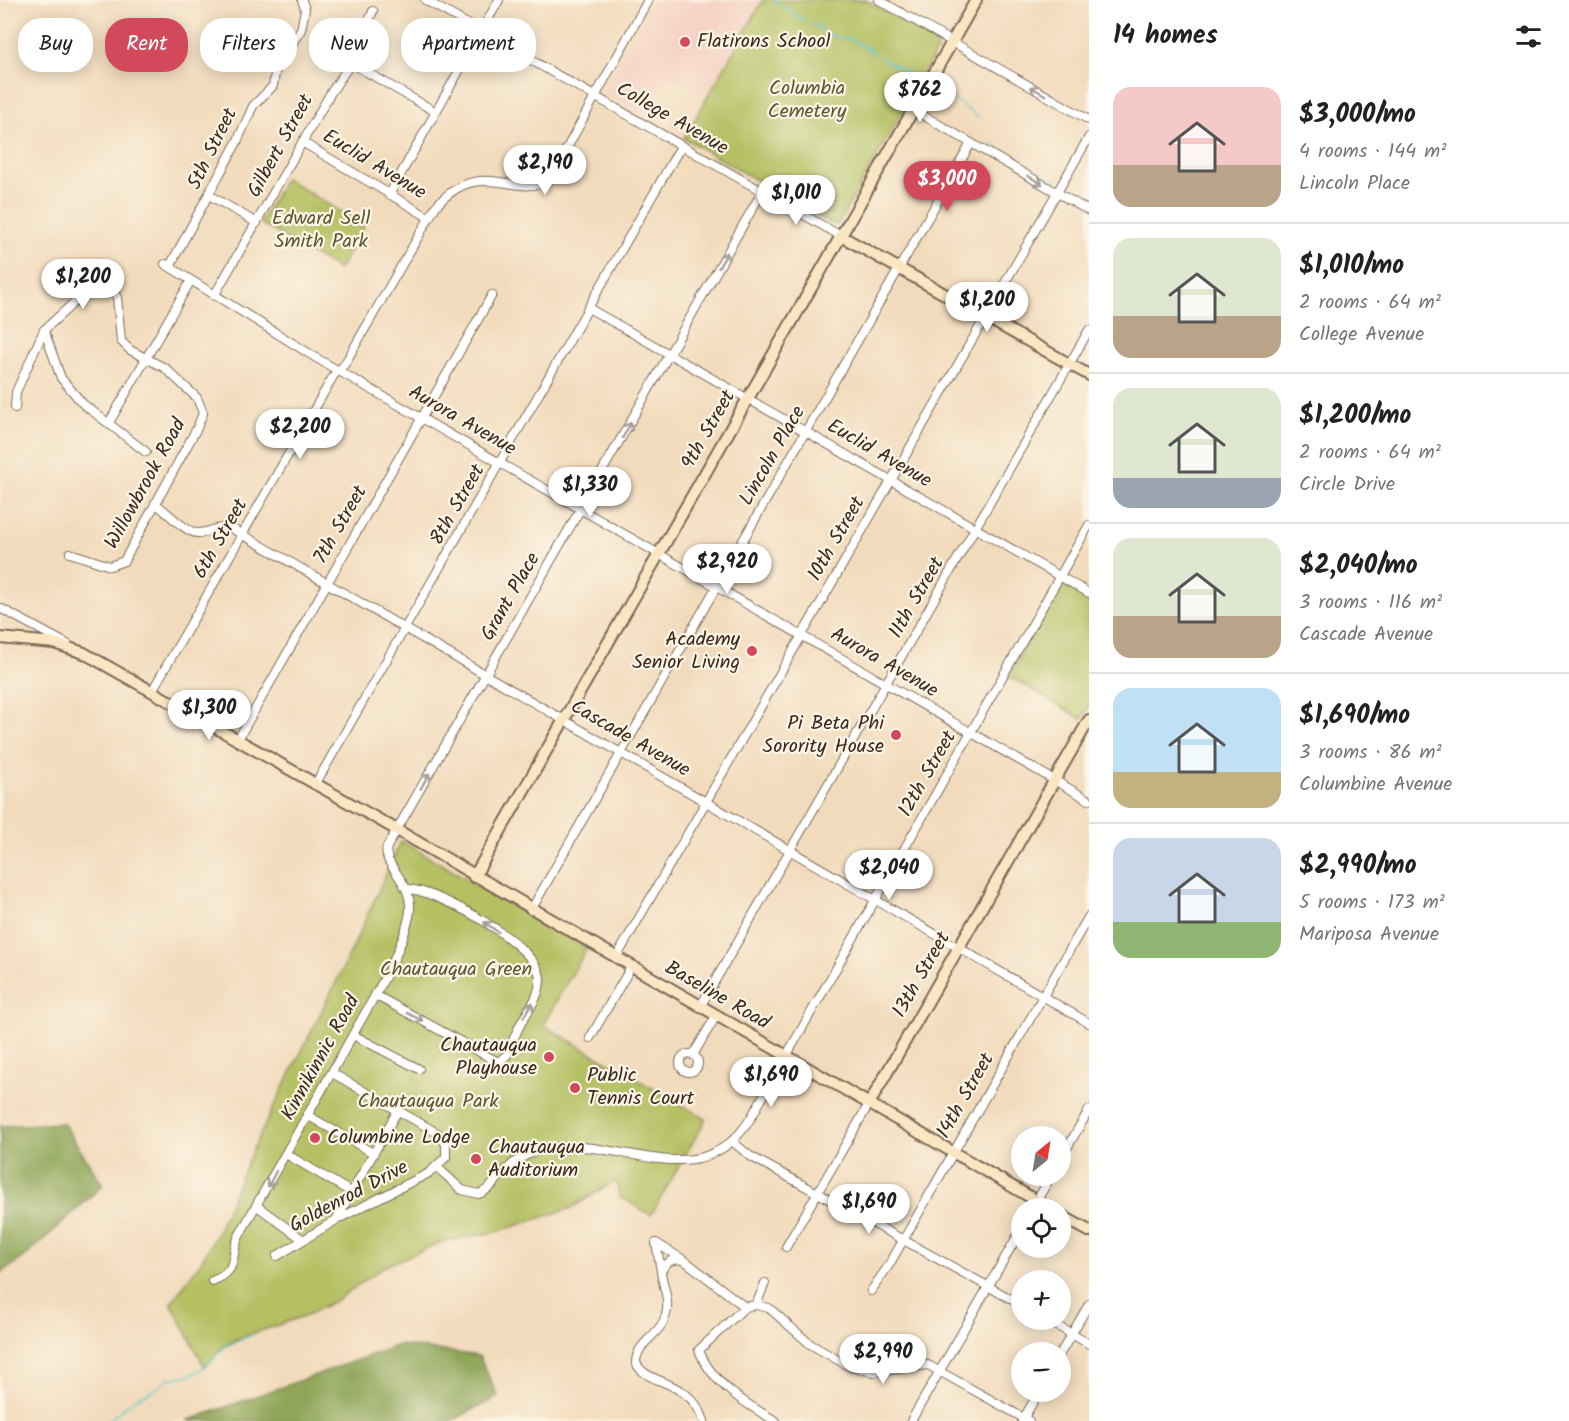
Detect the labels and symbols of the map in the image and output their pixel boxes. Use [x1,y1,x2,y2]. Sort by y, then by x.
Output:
place label: Flatirons School [697,26,830,58]
marker: Flatirons School [678,35,692,49]
pin: $762 [884,72,956,123]
park label: Columbia Cemetery [768,73,847,128]
street label: College Avenue [610,74,734,164]
one-way arrow [1030,85,1047,97]
street label: Gilbert Street [239,88,323,204]
street label: 5th Street [179,102,247,196]
street label: Euclid Avenue [316,121,432,209]
pin: $2,190 [496,145,594,196]
pin: $3,000 [898,161,996,212]
pin: $1,010 [747,175,845,226]
one-way arrow [1026,175,1044,186]
park label: Edward Sell Smith Park [272,203,370,258]
one-way arrow [717,252,729,269]
pin: $1,200 [34,259,132,310]
pin: $1,200 [938,282,1036,333]
street label: Aurora Avenue [402,377,522,465]
street label: 9th Street [673,384,745,476]
street label: Lincoln Place [731,400,815,512]
pin: $2,200 [251,409,349,460]
street label: Euclid Avenue [820,411,938,497]
street label: Willowbrook Road [97,412,196,555]
one-way arrow [621,422,633,439]
street label: 8th Street [422,458,494,552]
pin: $1,330 [541,467,639,518]
street label: 7th Street [306,479,377,570]
street label: 10th Street [800,490,874,587]
street label: 6th Street [185,493,257,585]
pin: $2,920 [678,544,776,595]
street label: Grant Place [473,547,549,647]
street label: 11th Street [881,551,953,645]
street label: Aurora Avenue [824,619,944,707]
place label: Academy Senior Living [632,624,741,679]
marker: Academy Senior Living [745,644,759,658]
pin: $1,300 [160,690,258,741]
street label: Cascade Avenue [564,692,696,786]
place label: Pi Beta Phi Sorority House [763,708,885,763]
street label: 12th Street [890,725,966,823]
marker: Pi Beta Phi Sorority House [889,728,903,742]
one-way arrow [419,773,431,790]
pin: $2,040 [840,850,938,901]
one-way arrow [484,920,500,933]
street label: 13th Street [884,926,960,1024]
street label: Baseline Road [658,953,777,1040]
park label: Chautauqua Green [380,954,532,986]
street label: Kinnikinnic Road [273,988,369,1127]
one-way arrow [522,1002,535,1019]
one-way arrow [405,1012,423,1023]
place label: Chautauqua Playhouse [440,1030,537,1085]
street label: 14th Street [929,1047,1004,1145]
marker: Chautauqua Playhouse [542,1050,556,1064]
pin: $1,690 [722,1057,820,1108]
place label: Public Tennis Court [587,1060,695,1115]
marker: Public Tennis Court [568,1081,582,1095]
park label: Chautauqua Park [357,1086,499,1118]
place label: Columbine Lodge [327,1122,470,1154]
north arrow [1011,1126,1071,1186]
marker: Columbine Lodge [308,1131,322,1145]
place label: Chautauqua Auditorium [488,1132,585,1187]
street label: Goldenrod Drive [284,1152,414,1242]
marker: Chautauqua Auditorium [469,1152,483,1166]
one-way arrow [266,1170,277,1188]
pin: $1,690 [820,1184,918,1235]
pin: $2,990 [834,1334,932,1385]

